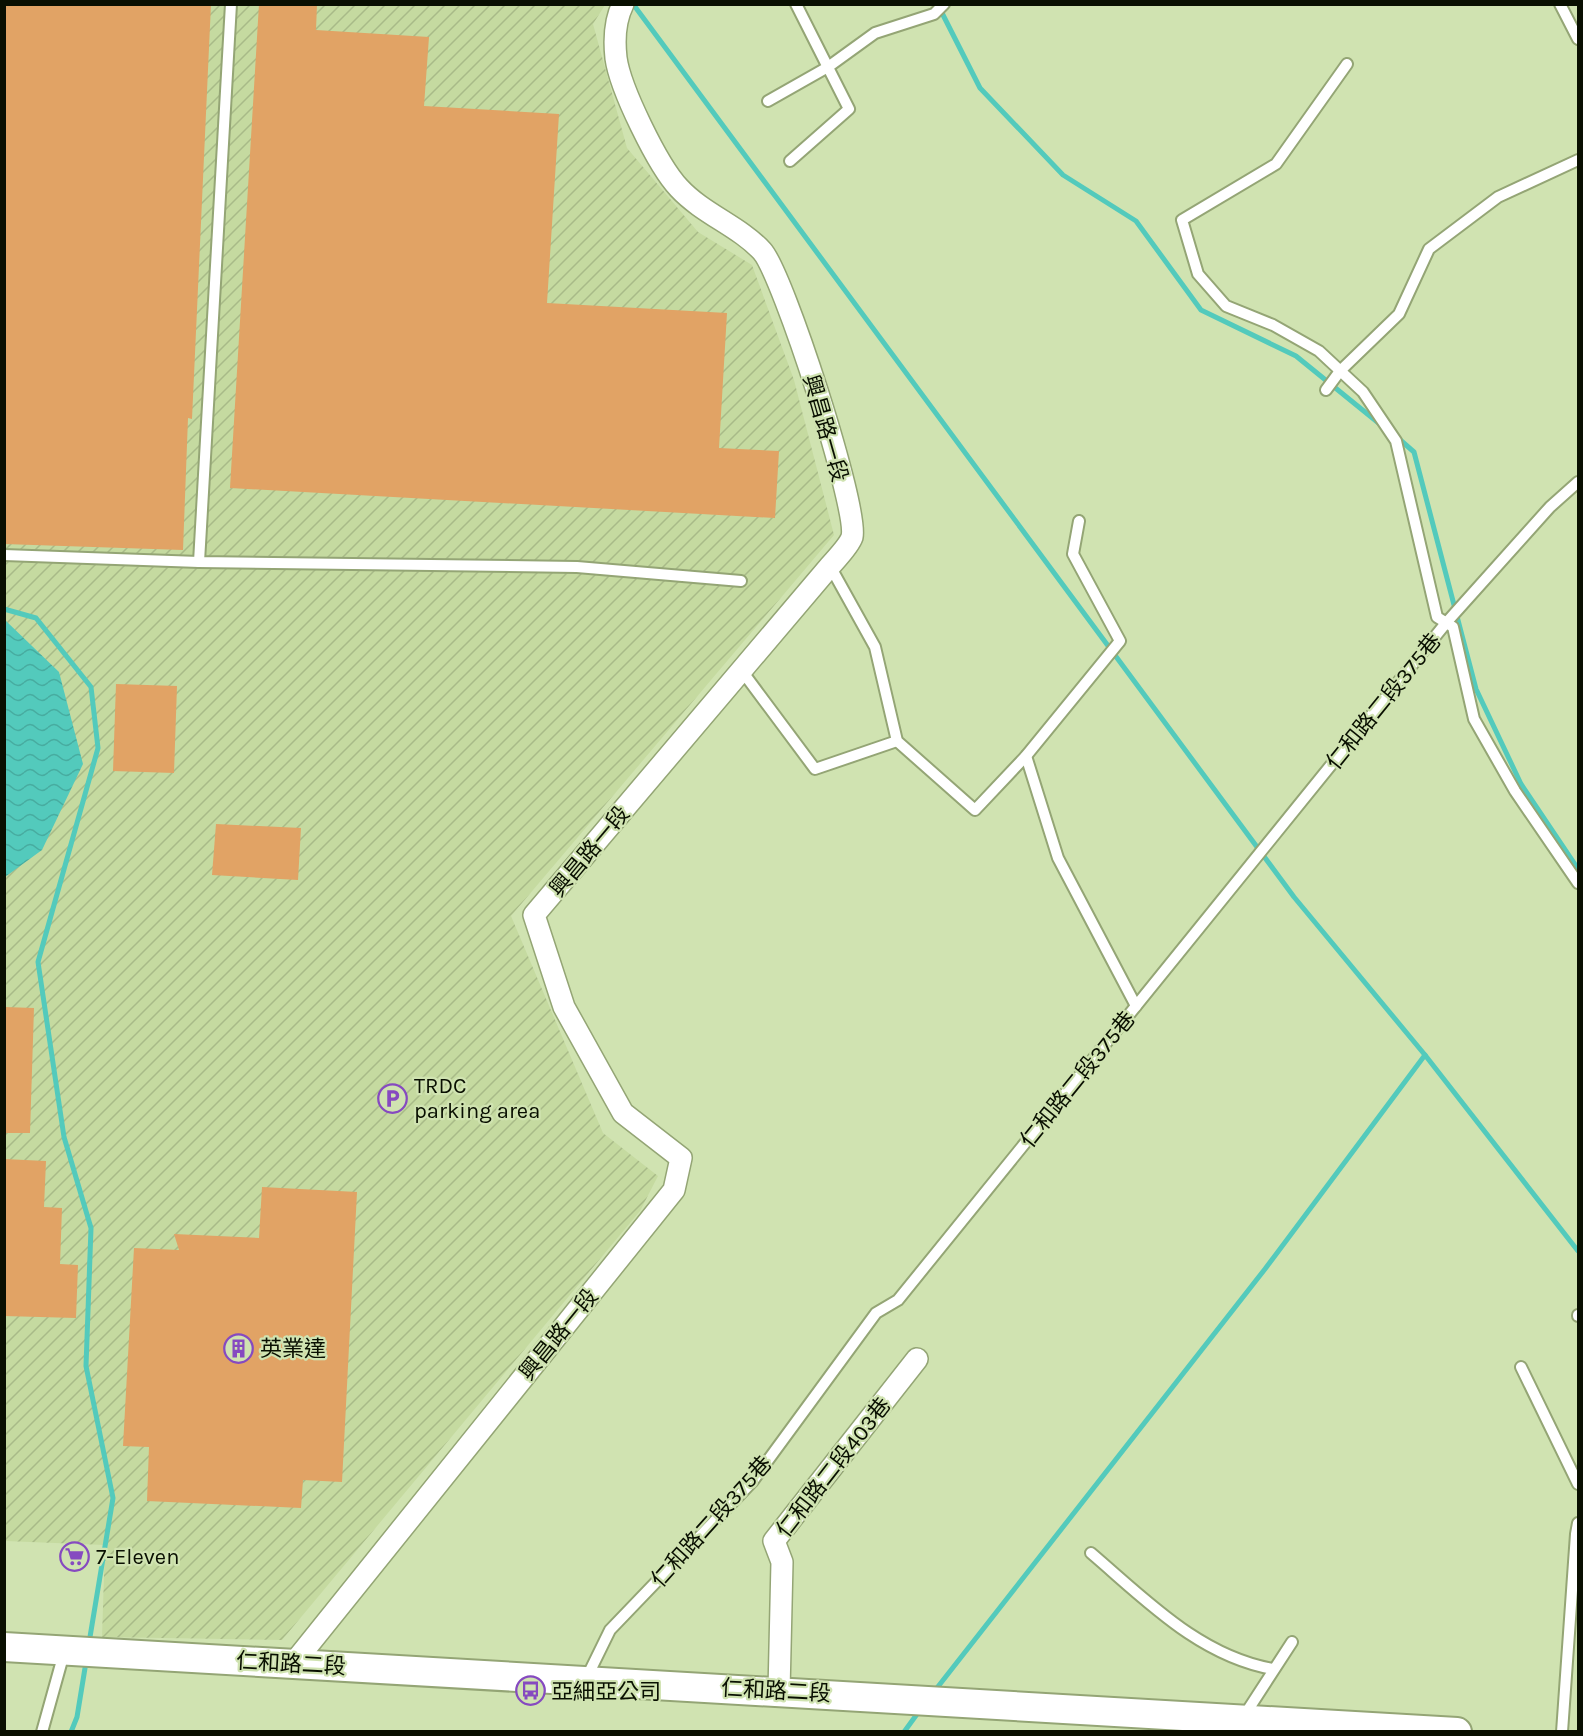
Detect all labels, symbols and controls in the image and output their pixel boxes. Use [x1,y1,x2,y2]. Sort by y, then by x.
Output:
street label: 興昌路一段 [797,372,853,485]
street label: 仁和路二段375巷 [1321,628,1447,775]
street label: 興昌路一段 [544,801,635,902]
street label: 仁和路二段375巷 [1015,1006,1141,1153]
place label: TRDC parking area [414,1073,540,1124]
parking icon: TRDC parking area [377,1082,409,1114]
street label: 興昌路一段 [514,1284,603,1386]
building icon: 英業達 [223,1332,255,1364]
place label: 英業達 [260,1336,326,1362]
street label: 仁和路二段403巷 [771,1392,896,1543]
street label: 仁和路二段375巷 [646,1451,778,1593]
supermarket icon: 7-Eleven [59,1540,91,1572]
place label: 7-Eleven [96,1544,179,1570]
street label: 仁和路二段 [235,1648,347,1680]
bus stop icon: 亞細亞公司 [514,1675,546,1707]
street label: 仁和路二段 [720,1675,832,1707]
place label: 亞細亞公司 [551,1679,661,1705]

